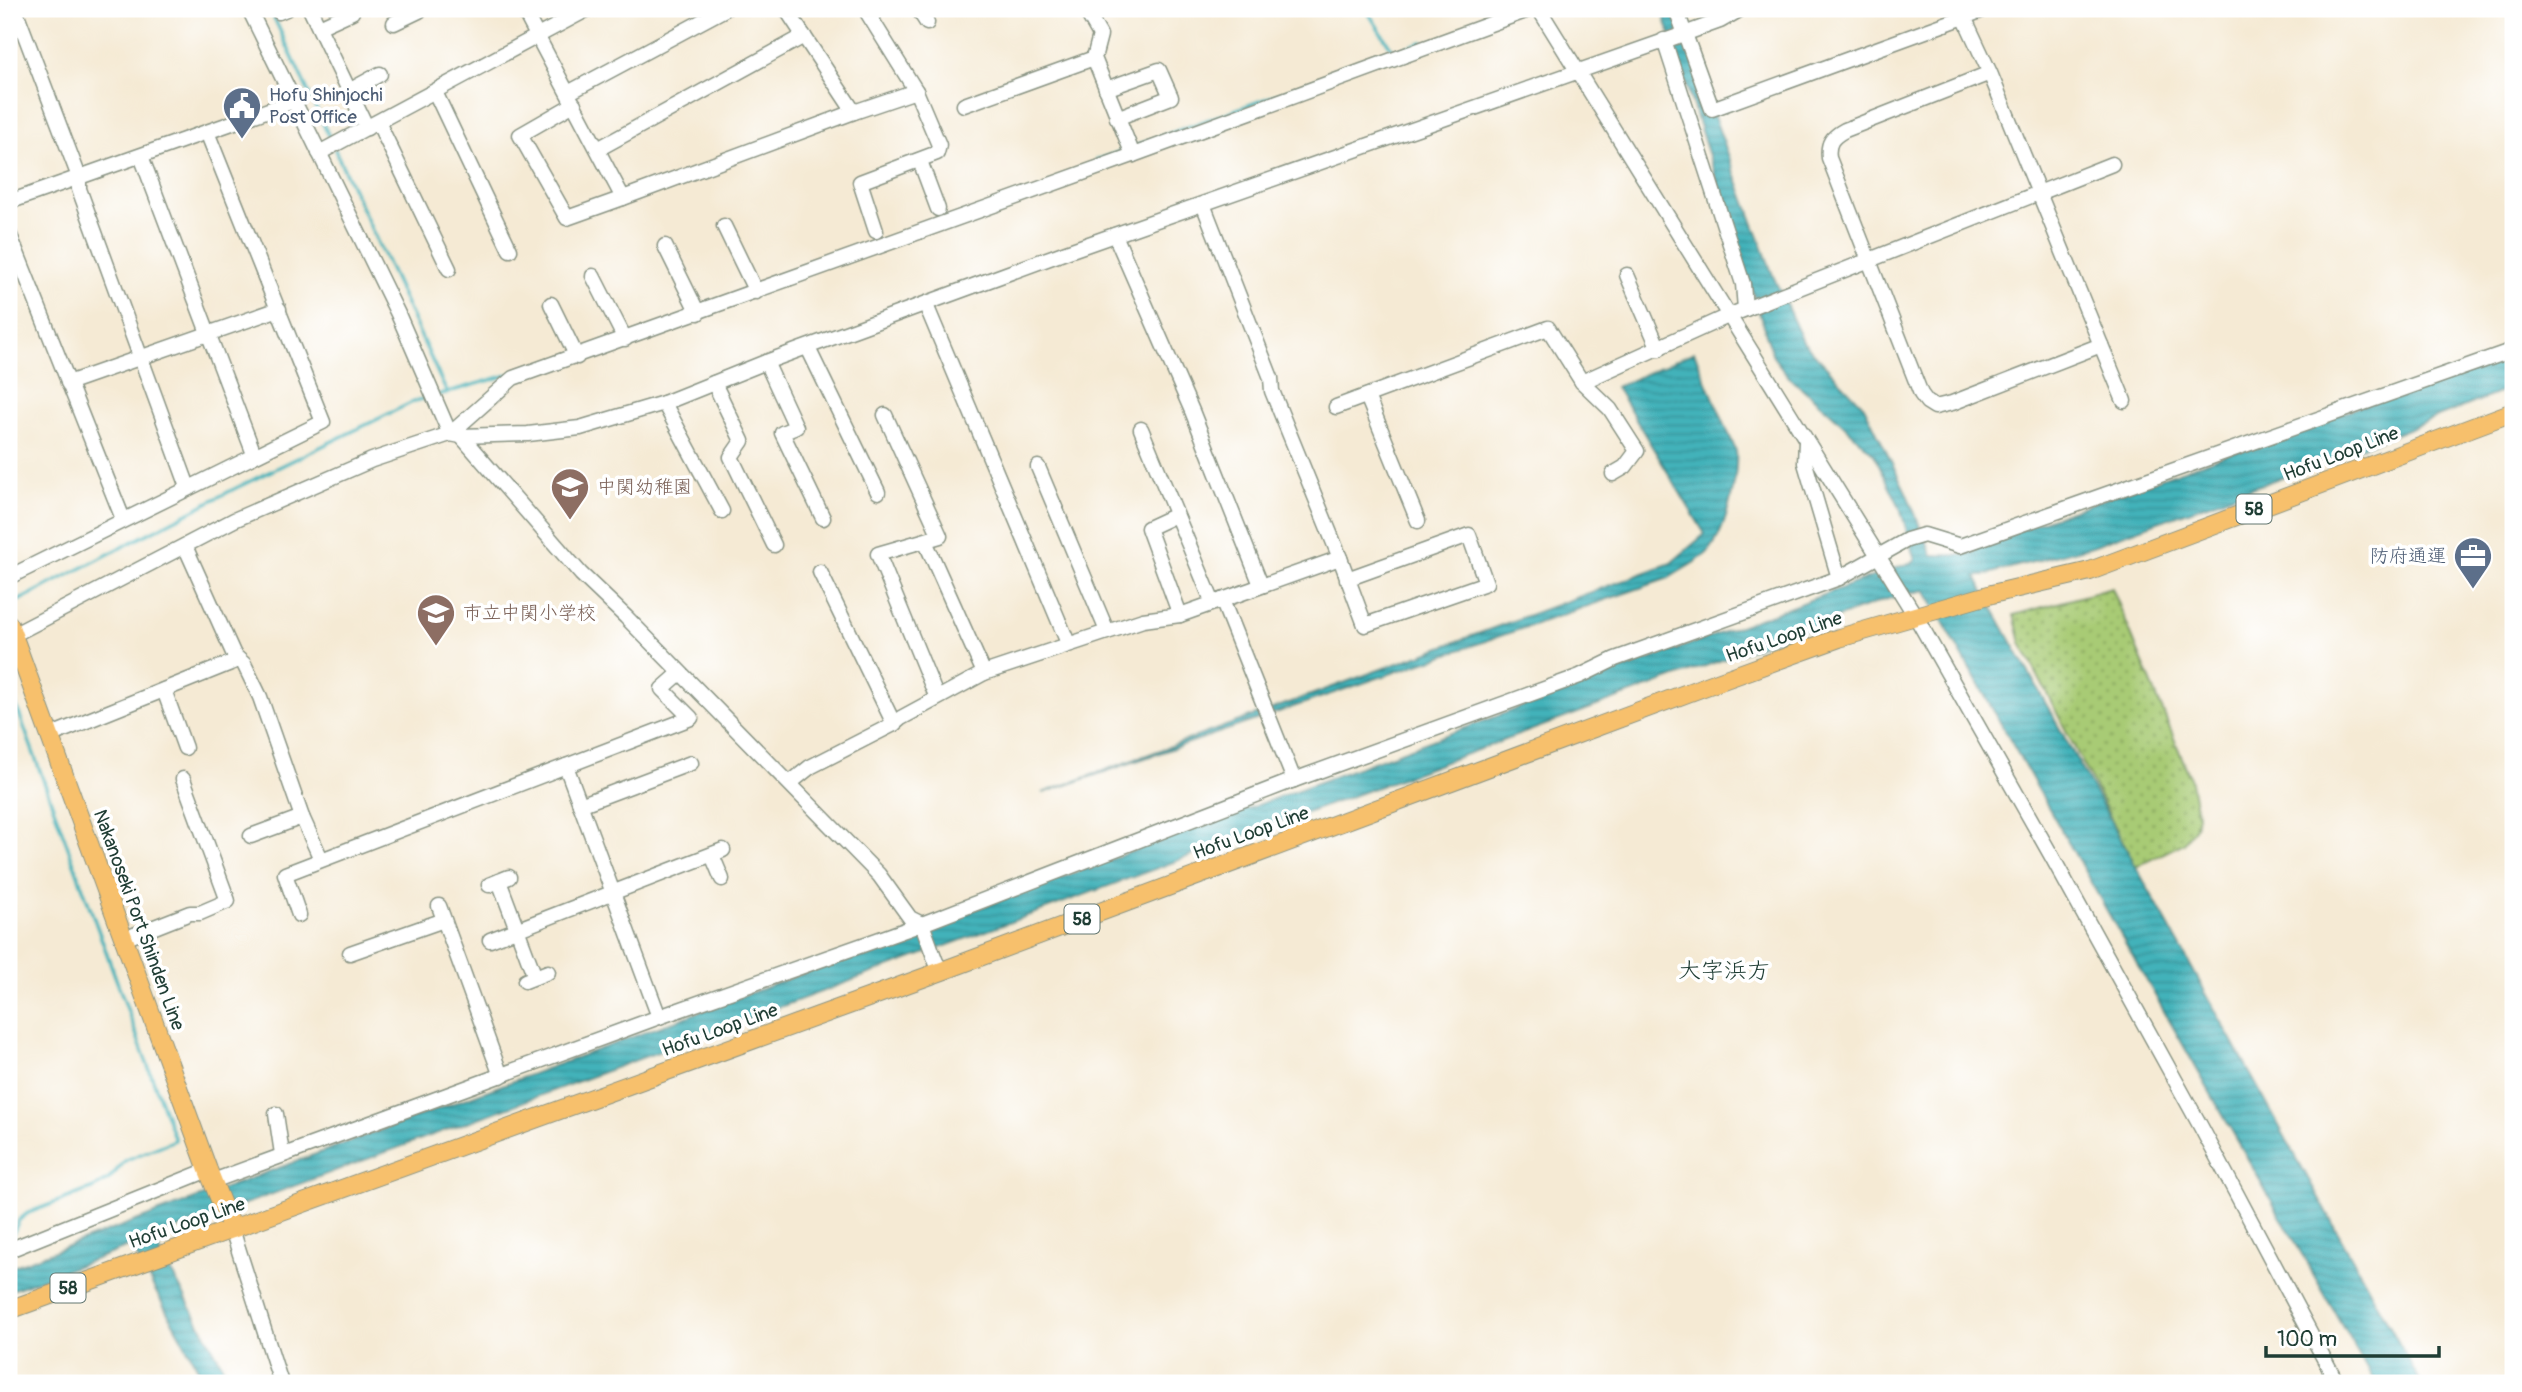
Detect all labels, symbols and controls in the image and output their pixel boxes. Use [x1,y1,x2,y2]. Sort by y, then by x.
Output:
place label: Hofu Shinjochi Post Office [269,83,383,129]
public building icon: Hofu Shinjochi Post Office [221,85,263,140]
street label: Hofu Loop Line [2280,421,2403,487]
school or university icon: 中関幼稚園 [549,466,591,521]
place label: 中関幼稚園 [597,475,692,499]
road number: 58 [2236,494,2272,524]
office icon: 防府通運 [2452,535,2494,590]
place label: 防府通運 [2370,544,2446,568]
school or university icon: 市立中関小学校 [415,592,457,647]
place label: 市立中関小学校 [463,601,596,625]
street label: Hofu Loop Line [1723,606,1846,668]
street label: Hofu Loop Line [1190,801,1313,865]
street label: Nakanoseki Port Shinden Line [88,806,190,1034]
road number: 58 [1064,904,1100,934]
district label: 大字浜方 [1678,956,1770,985]
street label: Hofu Loop Line [659,998,782,1062]
street label: Hofu Loop Line [126,1192,249,1254]
road number: 58 [50,1274,86,1302]
scale bar [2266,1315,2440,1359]
text: 100 m [2277,1326,2337,1353]

